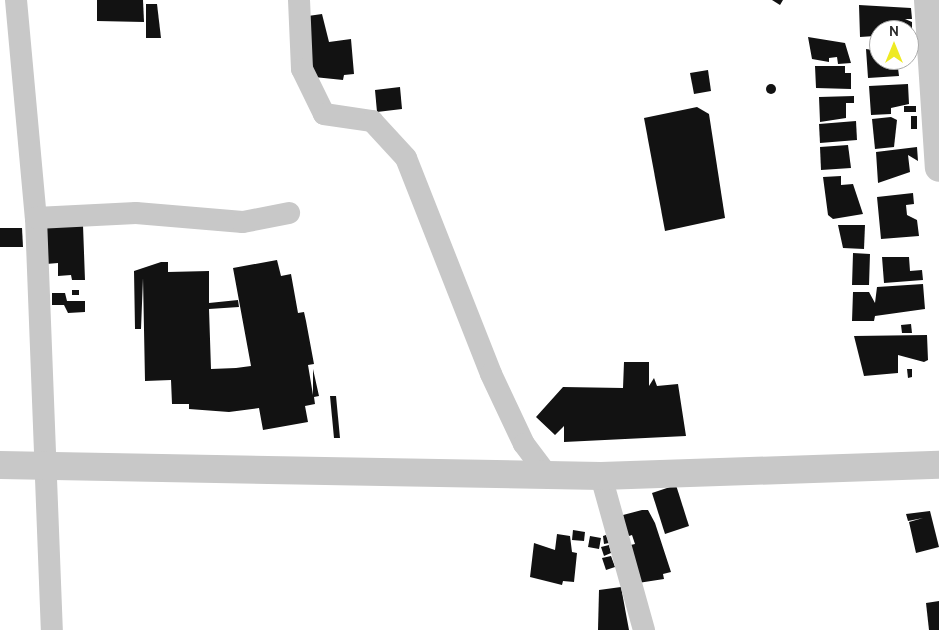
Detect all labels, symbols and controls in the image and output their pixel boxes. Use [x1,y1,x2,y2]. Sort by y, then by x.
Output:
north arrow [869,20,919,70]
text: N [889,22,899,40]

